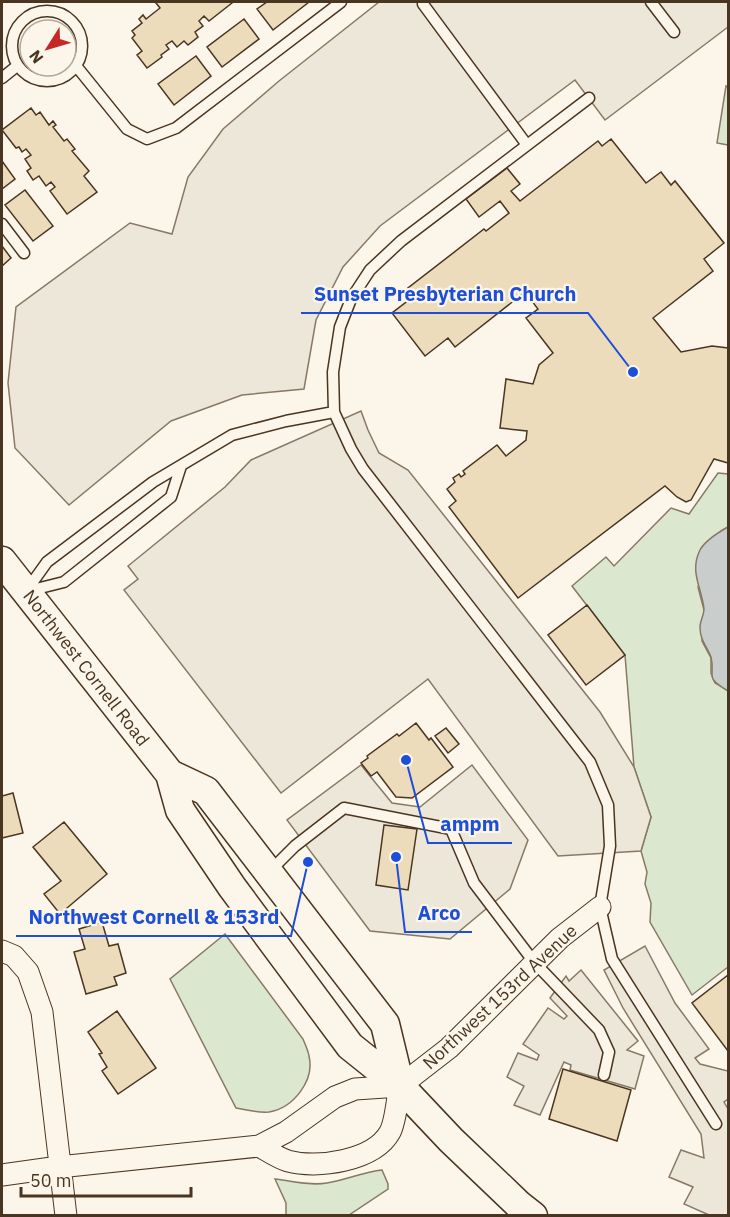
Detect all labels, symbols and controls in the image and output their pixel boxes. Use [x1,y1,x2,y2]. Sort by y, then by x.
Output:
north arrow [18,18,78,78]
text: N [25,46,47,68]
callout: Sunset Presbyterian Church [301,275,588,313]
text: Sunset Presbyterian Church [314,280,576,307]
street label: Northwest Cornell Road [18,585,155,750]
callout: ampm [428,805,512,843]
text: ampm [440,810,500,837]
callout: Arco [405,894,472,932]
callout: Northwest Cornell & 153rd [16,898,291,936]
text: Arco [417,899,461,926]
text: Northwest Cornell & 153rd [28,903,280,930]
street label: Northwest 153rd Avenue [418,919,582,1074]
scale bar [21,1160,190,1198]
text: 50 m [30,1169,72,1192]

